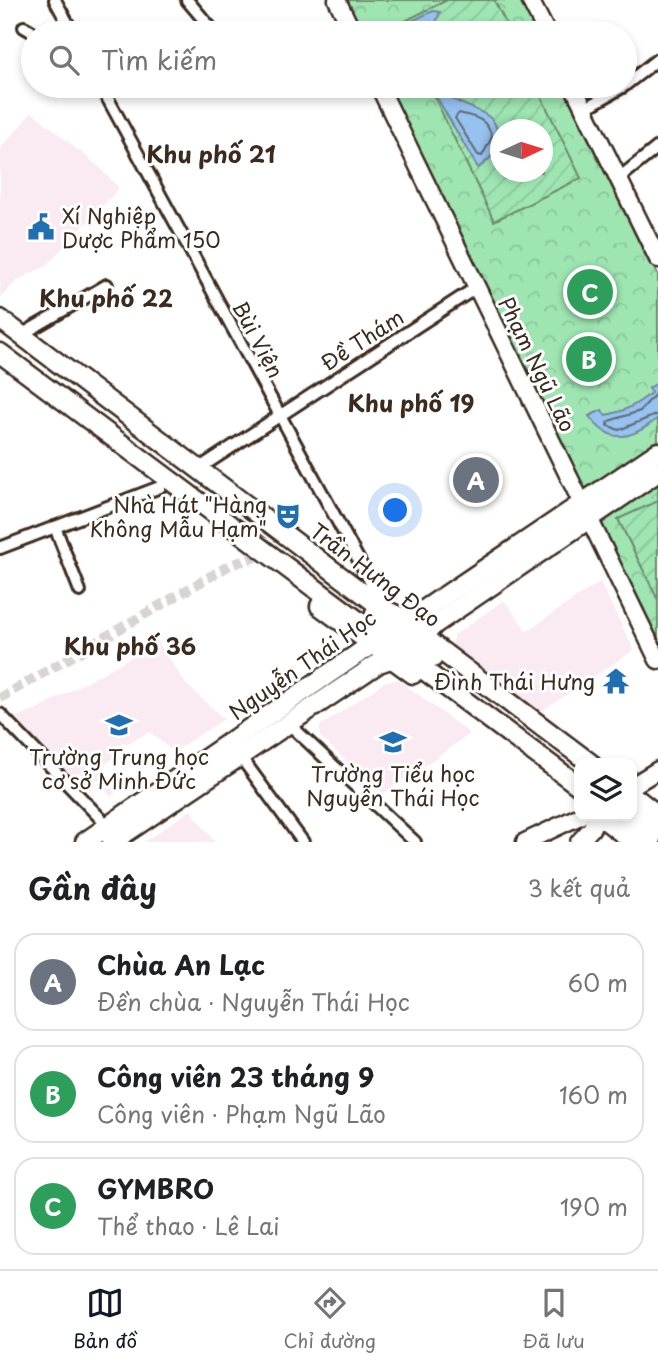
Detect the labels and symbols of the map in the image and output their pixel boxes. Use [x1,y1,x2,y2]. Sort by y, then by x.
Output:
north arrow [490,119,553,182]
district label: Khu phố 21 [146,136,276,171]
place label: Xí Nghiệp Dược Phẩm 150 [62,199,221,255]
public building icon: Xí Nghiệp Dược Phẩm 150 [26,212,56,242]
pin: C [567,266,613,318]
district label: Khu phố 22 [39,280,173,315]
street label: Phạm Ngũ Lão [491,291,585,437]
street label: Bùi Viện [225,295,293,383]
street label: Ðề Thám [314,300,410,378]
pin: B [566,333,612,385]
district label: Khu phố 19 [348,385,474,420]
pin: A [453,454,499,506]
place label: Nhà Hát "Hàng Không Mẫu Hạm" [89,488,267,544]
your location [378,493,412,527]
theatre icon: Nhà Hát "Hàng Không Mẫu Hạm" [273,501,303,531]
street label: Trần Hưng Đạo [304,514,448,634]
street label: Nguyễn Thái Học [222,601,382,727]
district label: Khu phố 36 [64,628,196,663]
place label: Đình Thái Hưng [434,665,595,697]
temple icon: Đình Thái Hưng [601,666,631,696]
school or university icon: Trường Trung học cơ sở Minh Đức [104,710,134,740]
school or university icon: Trường Tiểu học Nguyễn Thái Học [378,727,408,757]
place label: Trường Trung học cơ sở Minh Đức [29,740,209,796]
place label: Trường Tiểu học Nguyễn Thái Học [307,757,479,813]

